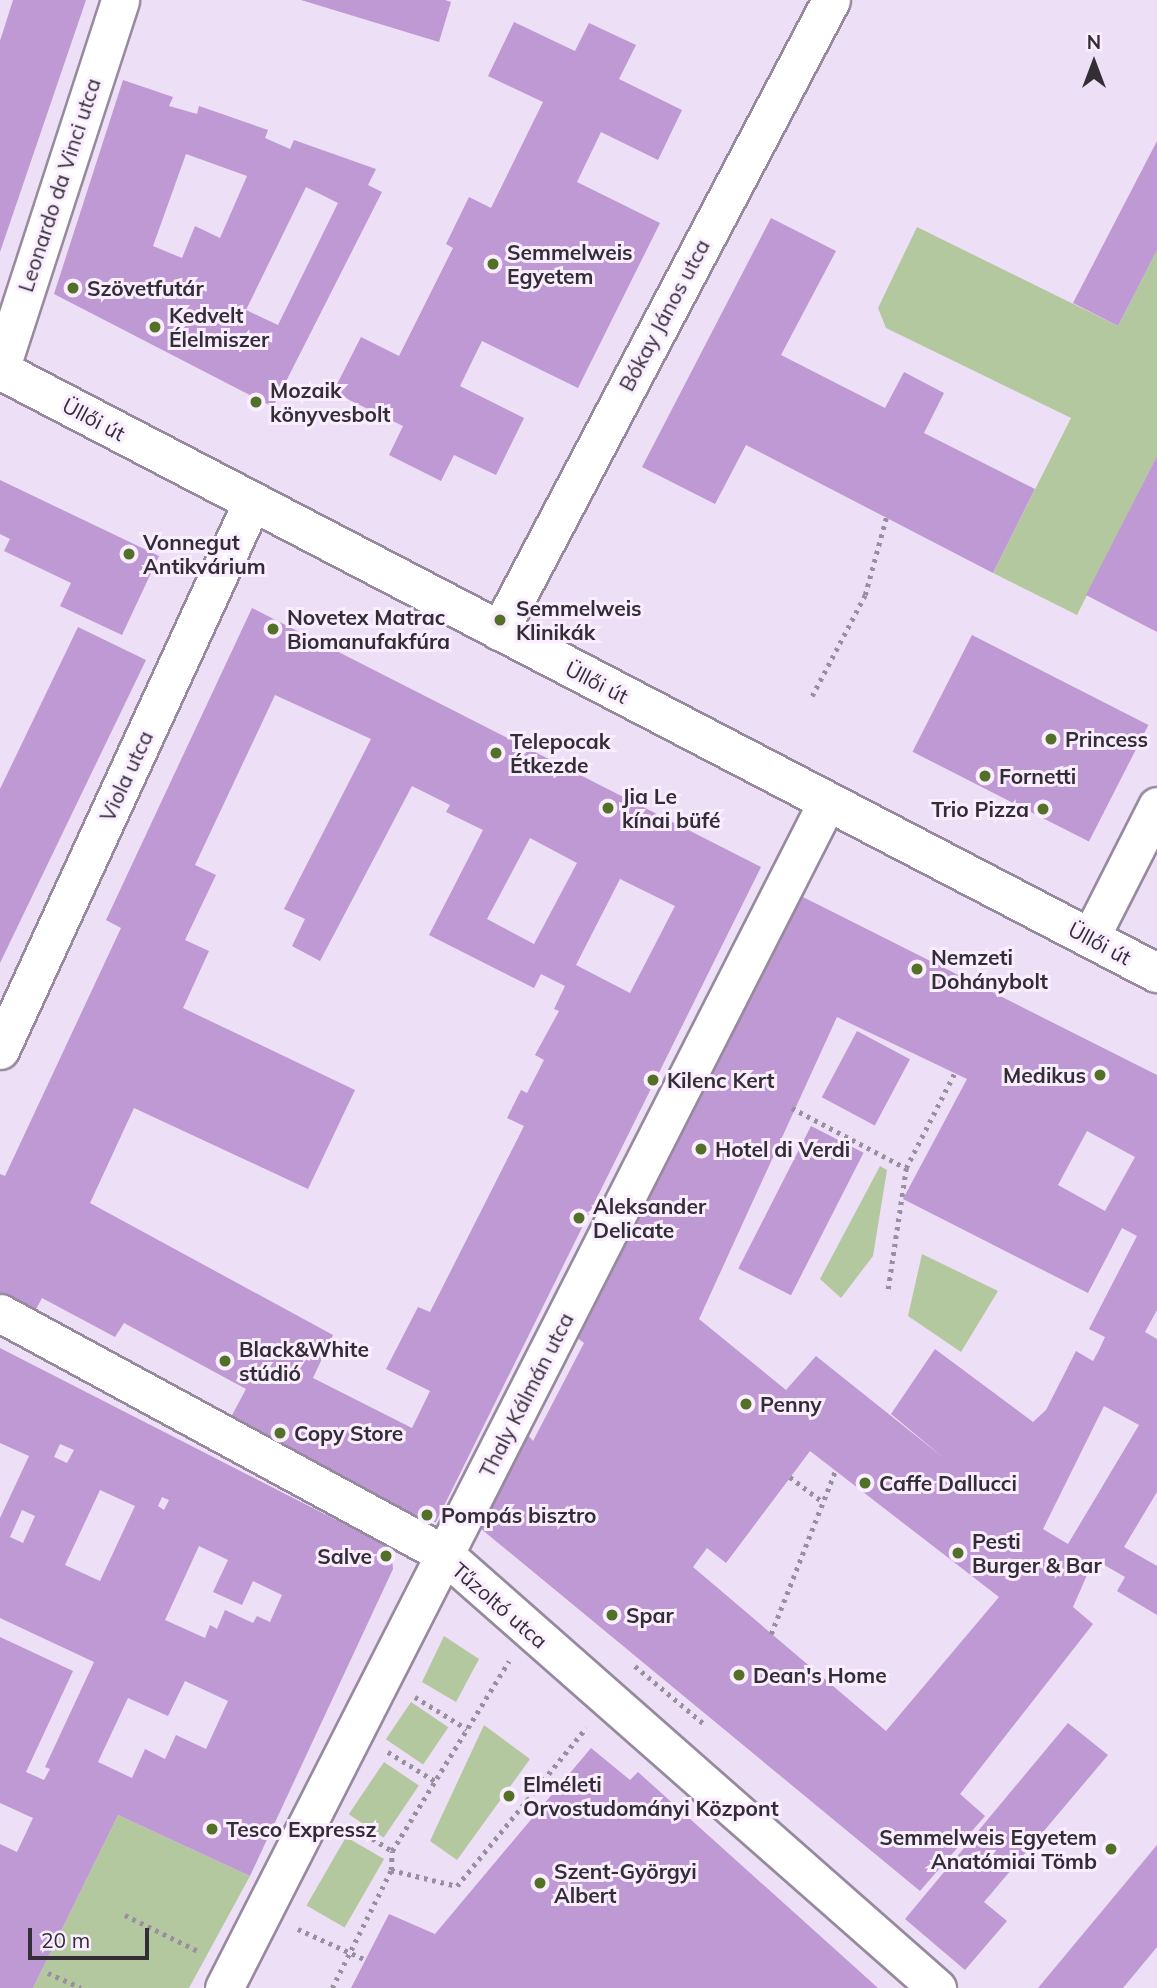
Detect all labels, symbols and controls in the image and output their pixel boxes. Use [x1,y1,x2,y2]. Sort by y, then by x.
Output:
north arrow [1059,28,1129,98]
text: N [1087,30,1101,54]
street label: Leonardo da Vinci utca [13,75,105,295]
street label: Bókay János utca [613,235,715,395]
place label: Semmelweis Egyetem [507,239,633,289]
marker: Semmelweis Egyetem [485,256,501,272]
place label: Szövetfutár [87,275,204,301]
marker: Szövetfutár [65,280,81,296]
place label: Kedvelt Élelmiszer [169,302,269,352]
marker: Kedvelt Élelmiszer [147,319,163,335]
place label: Mozaik könyvesbolt [270,377,390,427]
street label: Üllői út [58,392,130,446]
marker: Mozaik könyvesbolt [248,394,264,410]
place label: Vonnegut Antikvárium [143,529,266,579]
marker: Vonnegut Antikvárium [121,546,137,562]
place label: Semmelweis Klinikák [516,595,642,645]
place label: Novetex Matrac Biomanufakfúra [287,604,450,654]
marker: Semmelweis Klinikák [490,610,510,630]
marker: Novetex Matrac Biomanufakfúra [265,621,281,637]
street label: Üllői út [561,656,633,708]
place label: Princess [1065,726,1148,752]
street label: Viola utca [94,727,158,825]
place label: Telepocak Étkezde [510,728,610,778]
marker: Princess [1043,731,1059,747]
marker: Telepocak Étkezde [488,745,504,761]
place label: Fornetti [999,763,1076,789]
marker: Fornetti [977,768,993,784]
place label: Jia Le kínai büfé [622,783,720,833]
place label: Trio Pizza [931,796,1029,822]
marker: Jia Le kínai büfé [600,800,616,816]
marker: Trio Pizza [1035,801,1051,817]
street label: Üllői út [1064,916,1136,970]
place label: Nemzeti Dohánybolt [931,944,1048,994]
marker: Nemzeti Dohánybolt [909,961,925,977]
place label: Medikus [1003,1062,1086,1088]
place label: Kilenc Kert [667,1067,774,1093]
marker: Medikus [1092,1067,1108,1083]
marker: Kilenc Kert [645,1072,661,1088]
place label: Hotel di Verdi [715,1136,850,1162]
marker: Hotel di Verdi [693,1141,709,1157]
place label: Aleksander Delicate [593,1193,706,1243]
marker: Aleksander Delicate [571,1210,587,1226]
street label: Thaly Kálmán utca [474,1309,578,1481]
place label: Black&White stúdió [239,1336,369,1386]
marker: Black&White stúdió [217,1353,233,1369]
place label: Penny [760,1391,822,1417]
marker: Penny [738,1396,754,1412]
place label: Copy Store [294,1420,403,1446]
marker: Copy Store [272,1425,288,1441]
place label: Caffe Dallucci [879,1470,1017,1496]
marker: Caffe Dallucci [857,1475,873,1491]
place label: Pompás bisztro [441,1502,597,1528]
marker: Pompás bisztro [419,1507,435,1523]
place label: Pesti Burger & Bar [972,1528,1102,1578]
place label: Salve [317,1543,372,1569]
marker: Pesti Burger & Bar [950,1545,966,1561]
marker: Salve [378,1548,394,1564]
street label: Tűzoltó utca [447,1557,553,1653]
place label: Spar [626,1602,674,1628]
marker: Spar [604,1607,620,1623]
place label: Dean's Home [753,1662,887,1688]
marker: Dean's Home [731,1667,747,1683]
place label: Elméleti Orvostudományi Központ [523,1771,779,1821]
marker: Elméleti Orvostudományi Központ [501,1788,517,1804]
place label: Tesco Expressz [226,1816,377,1842]
marker: Tesco Expressz [204,1821,220,1837]
place label: Semmelweis Egyetem Anatómiai Tömb [879,1824,1097,1874]
marker: Semmelweis Egyetem Anatómiai Tömb [1103,1841,1119,1857]
place label: Szent-Györgyi Albert [554,1858,697,1908]
marker: Szent-Györgyi Albert [532,1875,548,1891]
scale bar [32,1914,152,1958]
text: 20 m [41,1927,90,1953]

